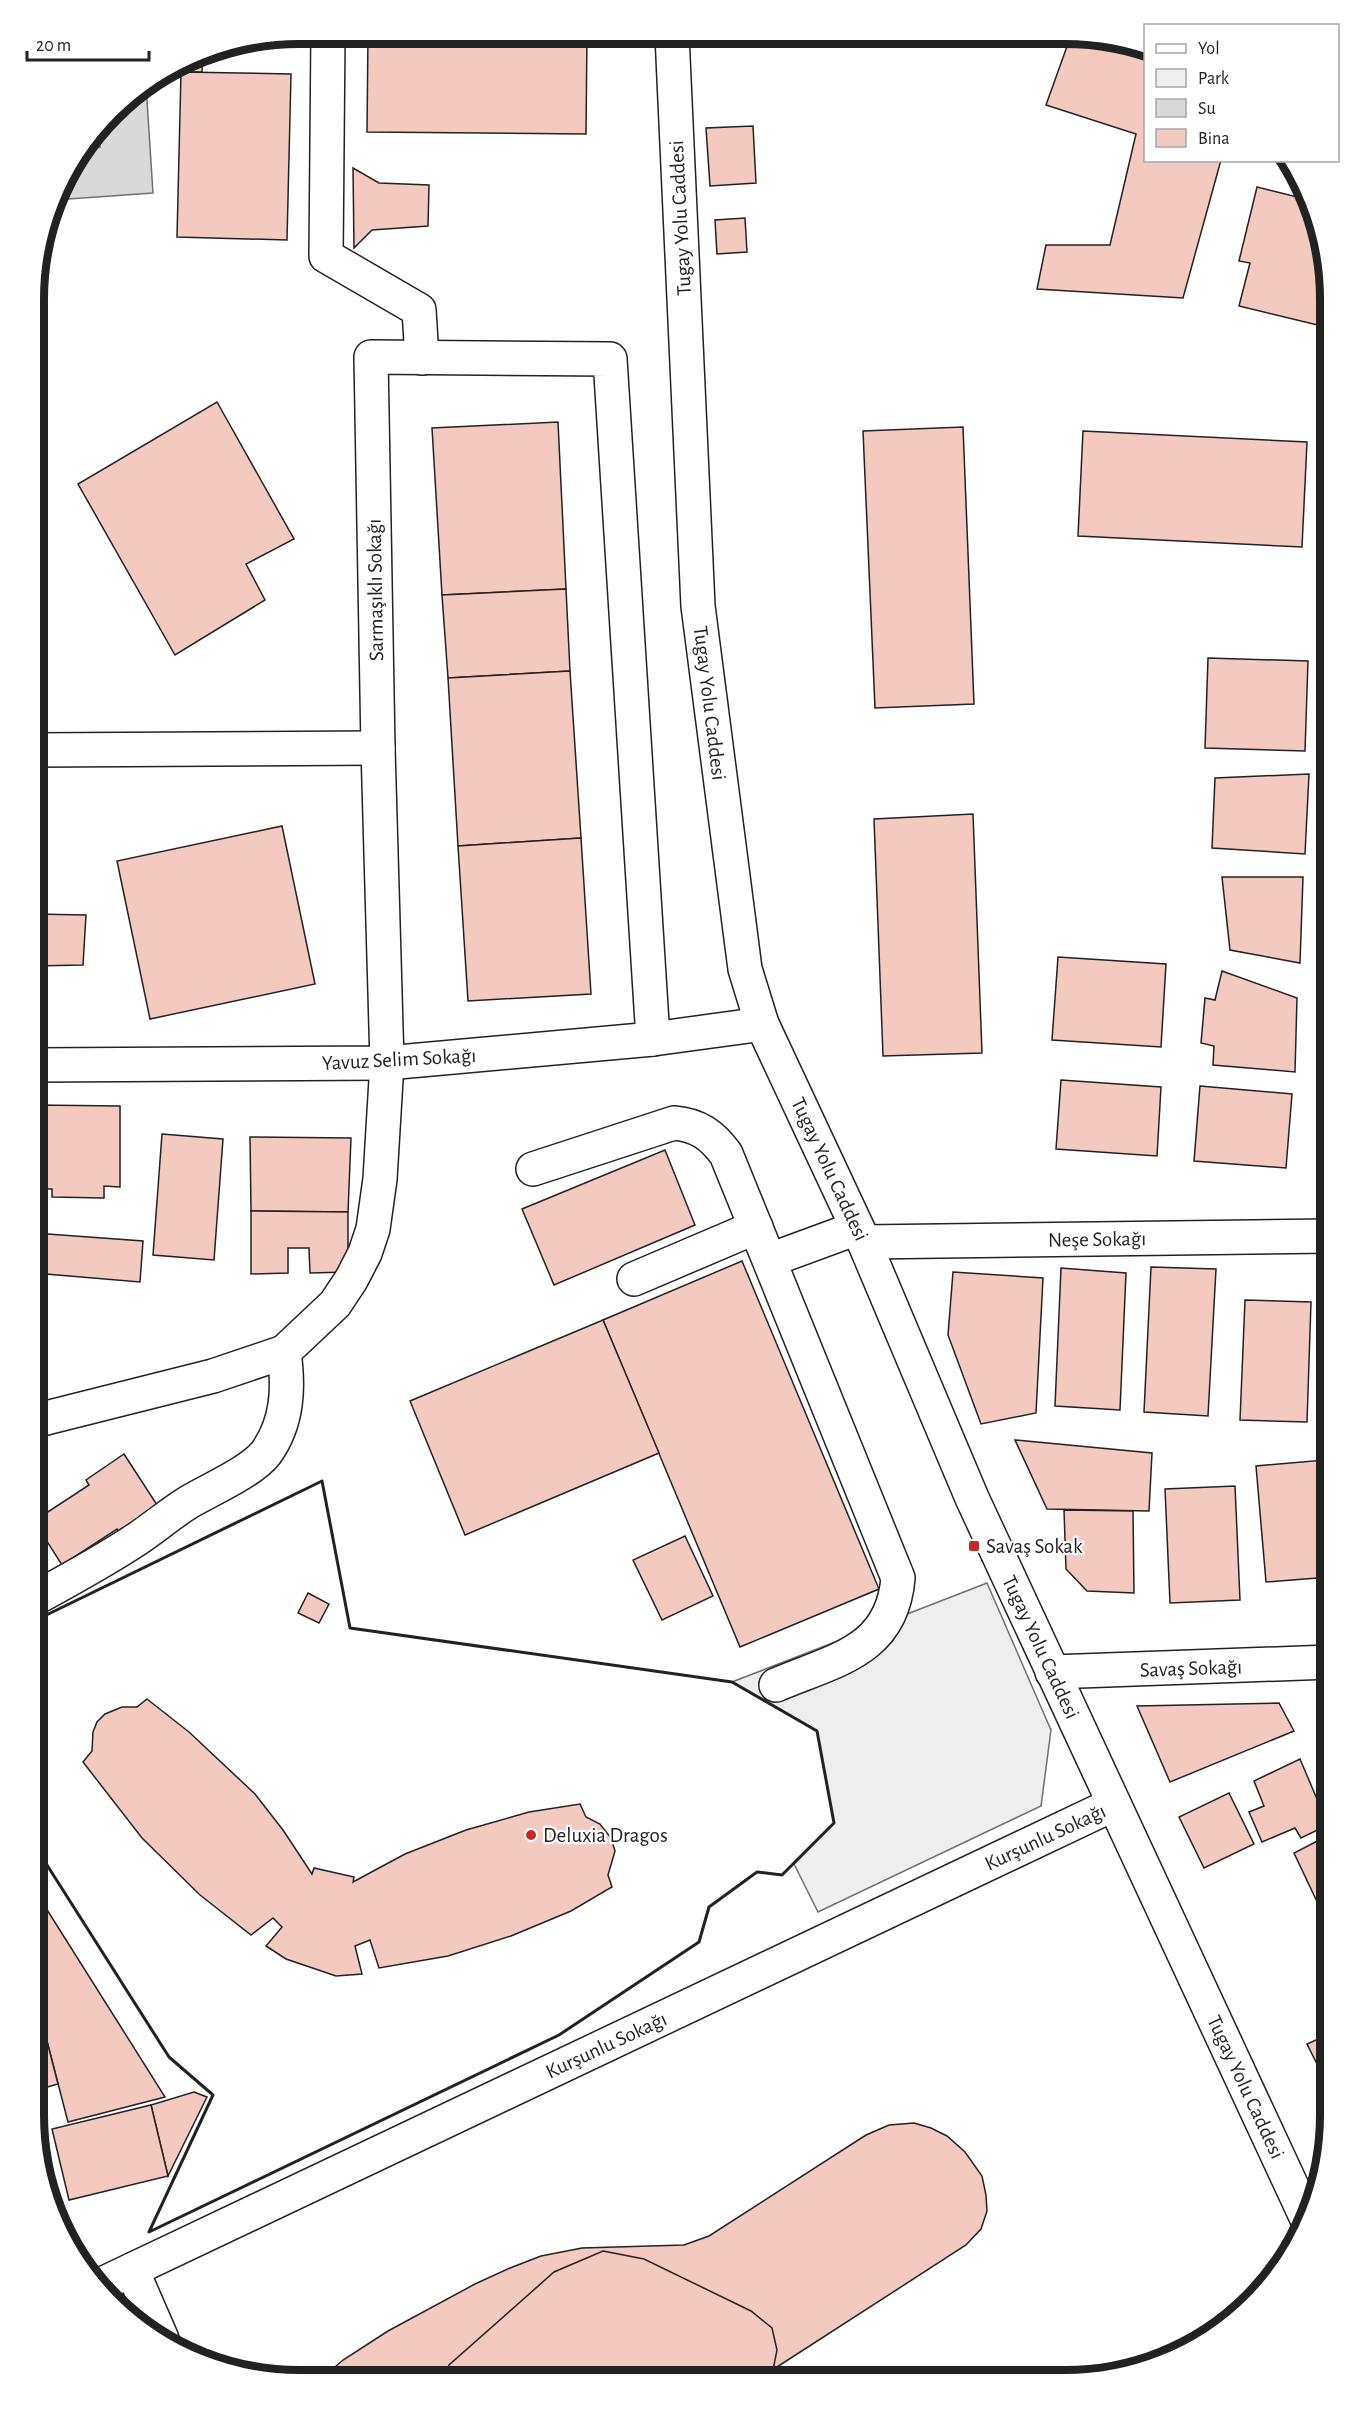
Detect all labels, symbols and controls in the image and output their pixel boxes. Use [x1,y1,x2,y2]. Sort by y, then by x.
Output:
scale bar [27,24,148,62]
legend [1144,24,1339,162]
text: 20 m [36,37,71,55]
text: Yol [1198,40,1220,58]
text: Park [1198,70,1230,88]
text: Su [1198,100,1216,118]
text: Bina [1198,130,1230,148]
street label: Tugay Yolu Caddesi [666,140,695,296]
street label: Sarmaşıklı Sokağı [364,519,387,661]
street label: Tugay Yolu Caddesi [690,625,729,782]
street label: Yavuz Selim Sokağı [321,1045,477,1074]
street label: Tugay Yolu Caddesi [787,1094,872,1244]
street label: Neşe Sokağı [1048,1228,1146,1251]
place label: Savaş Sokak [986,1536,1083,1557]
marker: Savaş Sokak [967,1539,981,1553]
street label: Tugay Yolu Caddesi [998,1572,1083,1722]
street label: Savaş Sokağı [1139,1656,1243,1681]
street label: Kurşunlu Sokağı [981,1800,1109,1875]
place label: Deluxia Dragos [543,1825,668,1846]
marker: Deluxia Dragos [524,1828,538,1842]
street label: Kurşunlu Sokağı [542,2008,670,2083]
street label: Tugay Yolu Caddesi [1203,2012,1288,2162]

